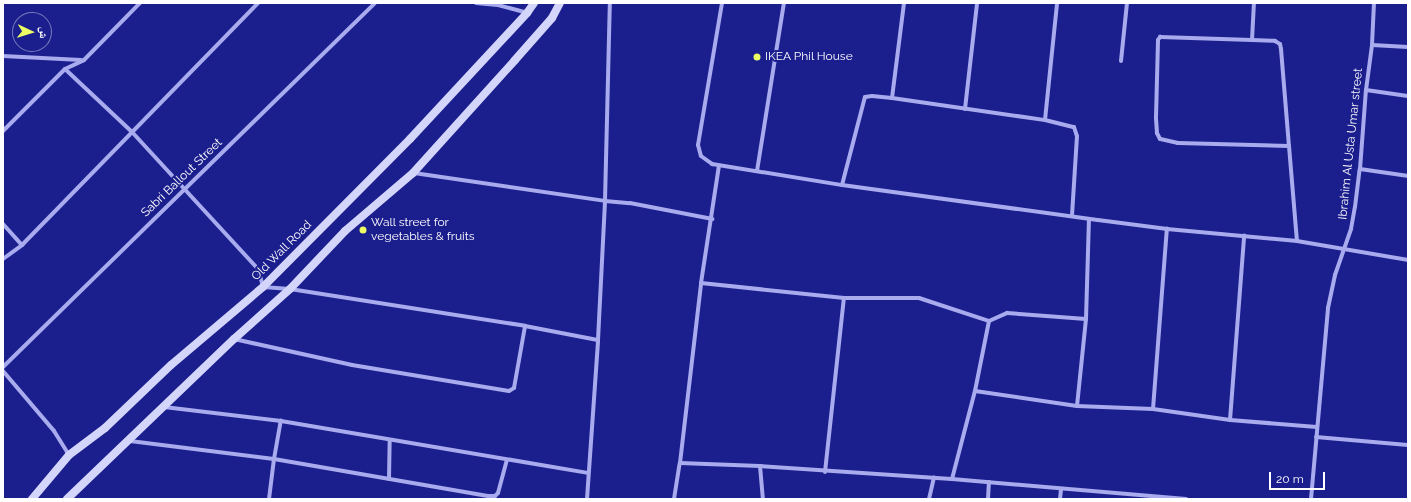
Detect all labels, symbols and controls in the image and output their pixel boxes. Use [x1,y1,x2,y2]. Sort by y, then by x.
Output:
north arrow [12,12,52,52]
text: ش [37,27,50,39]
place label: IKEA Phil House [765,50,853,64]
marker: IKEA Phil House [752,52,762,62]
street label: Ibrahim Al Usta Umar street [1336,67,1366,221]
street label: Sabri Ballout Street [139,136,225,220]
place label: Wall street for vegetables & fruits [371,216,475,244]
street label: Old Wall Road [249,218,315,284]
marker: Wall street for vegetables & fruits [358,225,368,235]
scale bar [1271,464,1327,490]
text: 20 m [1276,472,1304,486]

